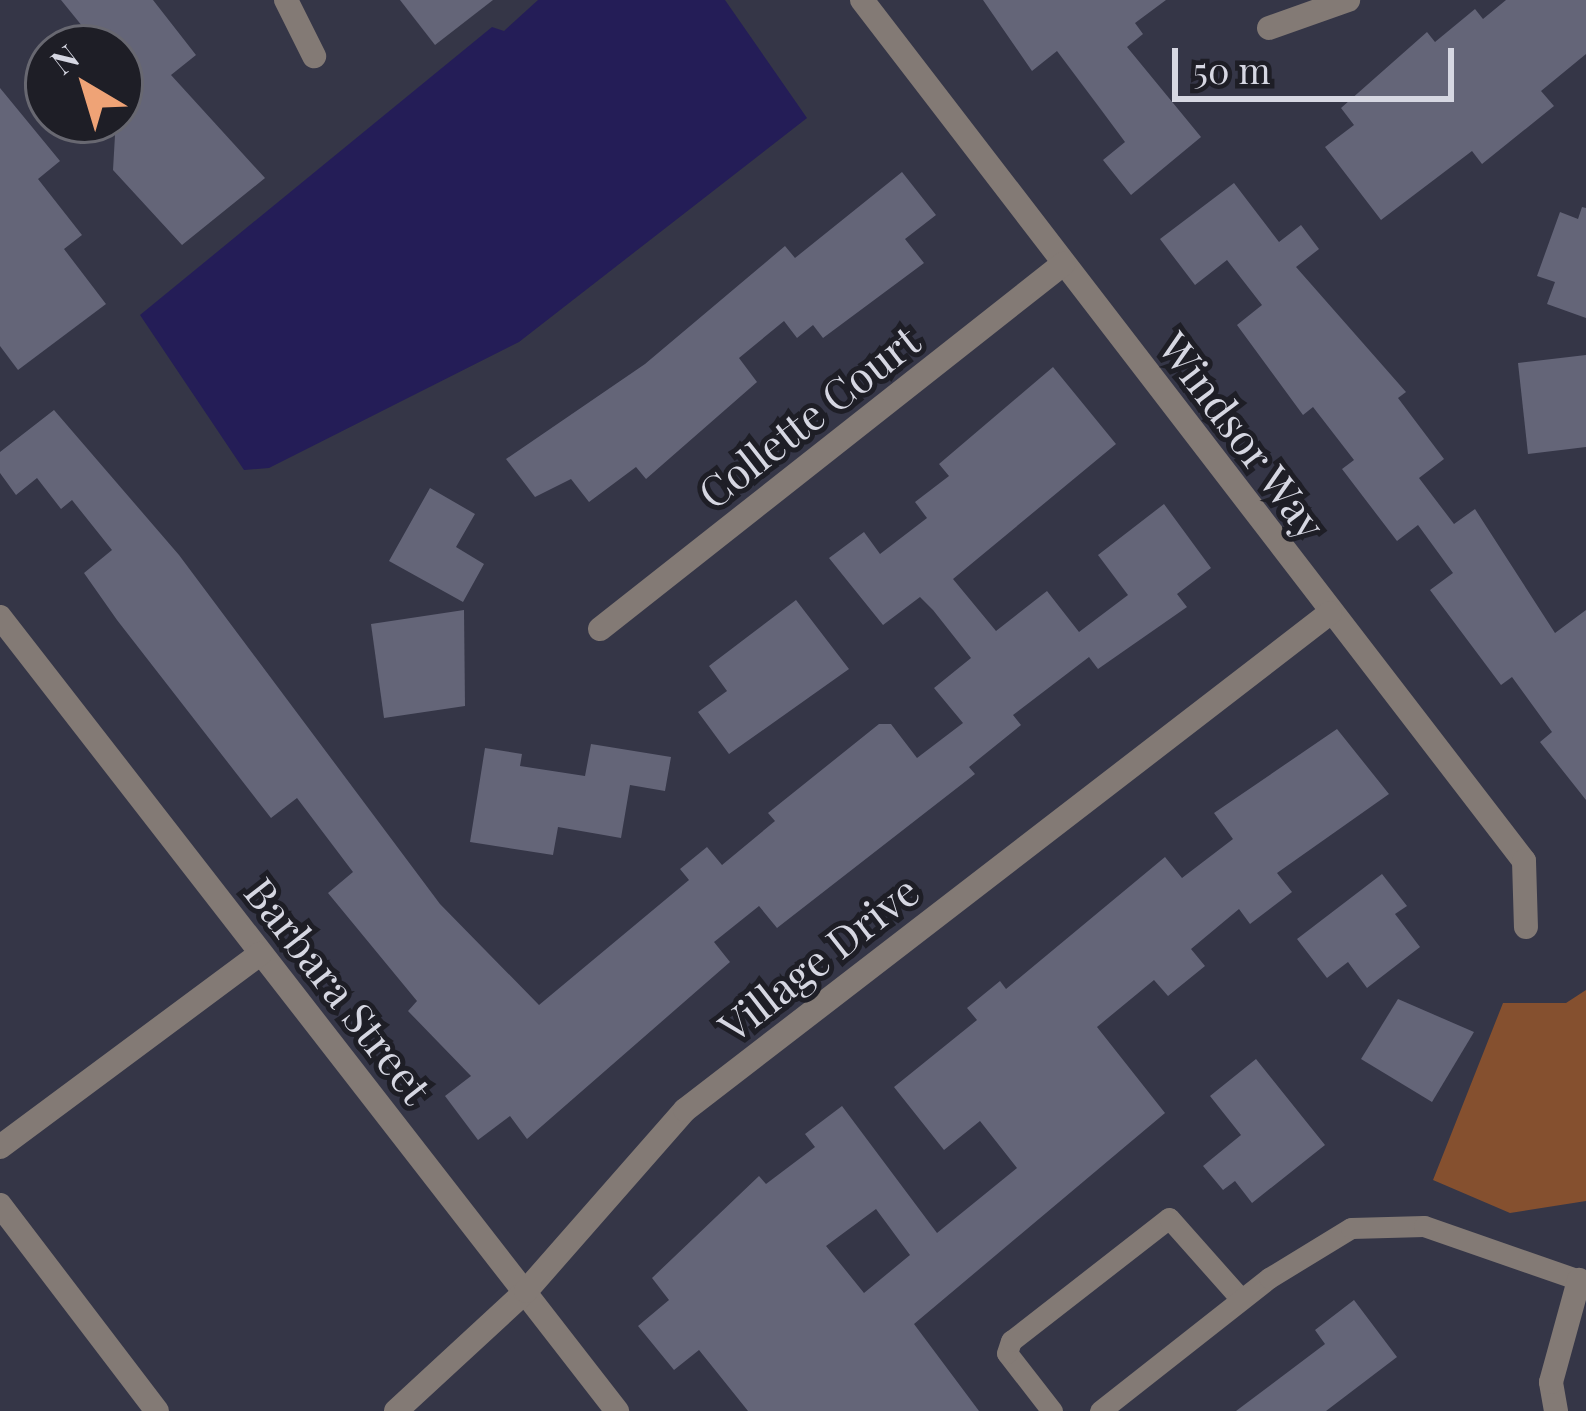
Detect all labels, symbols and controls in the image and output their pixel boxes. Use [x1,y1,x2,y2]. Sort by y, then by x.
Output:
north arrow [24,24,144,144]
scale bar [1178,24,1460,98]
text: N [41,33,87,83]
text: 50 m [1193,45,1270,93]
street label: Collette Court [688,314,928,518]
street label: Windsor Way [1148,321,1338,549]
street label: Village Drive [708,865,928,1051]
street label: Barbara Street [235,867,443,1113]

